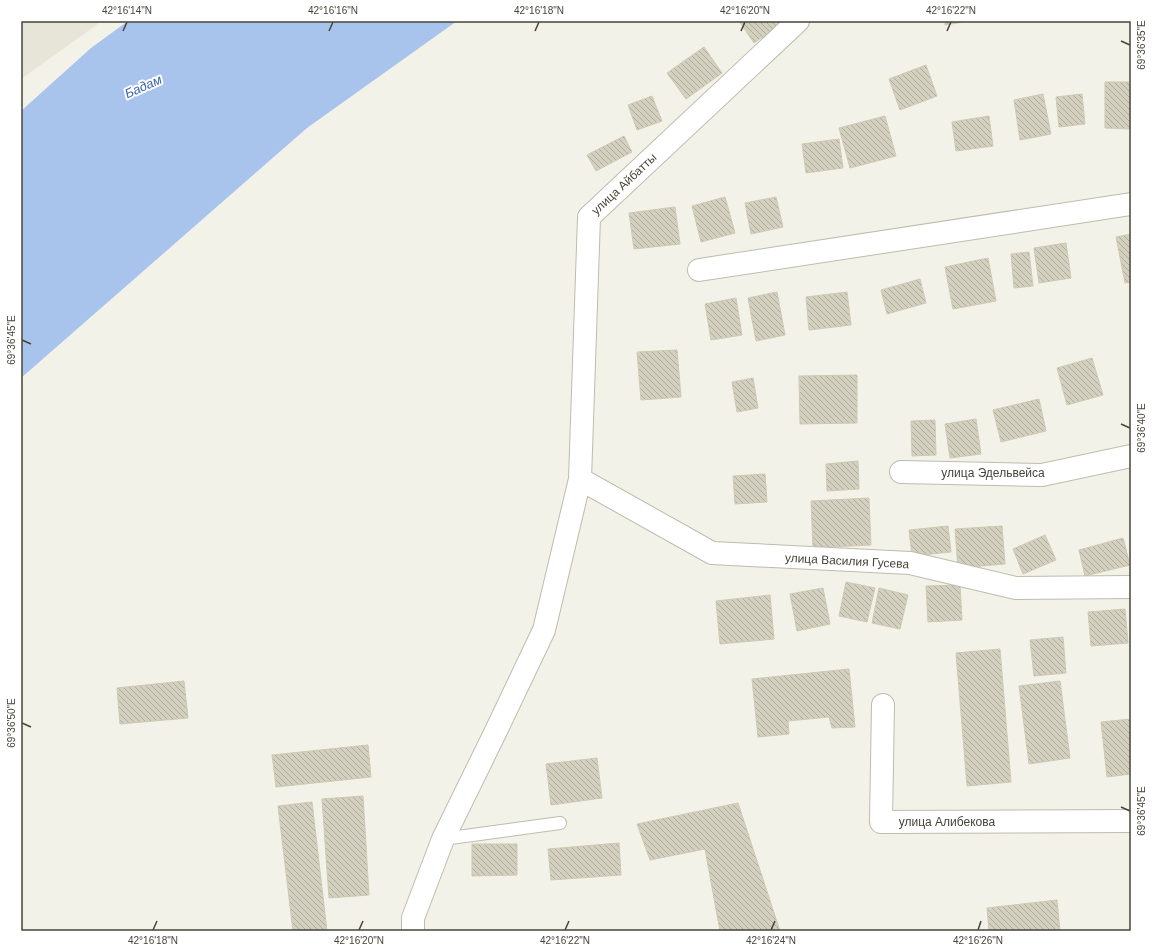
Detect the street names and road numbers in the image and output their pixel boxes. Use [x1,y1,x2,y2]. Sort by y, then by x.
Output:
street label: улица Айбатты [589,150,659,218]
street label: улица Эдельвейса [941,466,1045,480]
street label: улица Василия Гусева [785,551,910,571]
street label: улица Алибекова [899,815,996,829]

